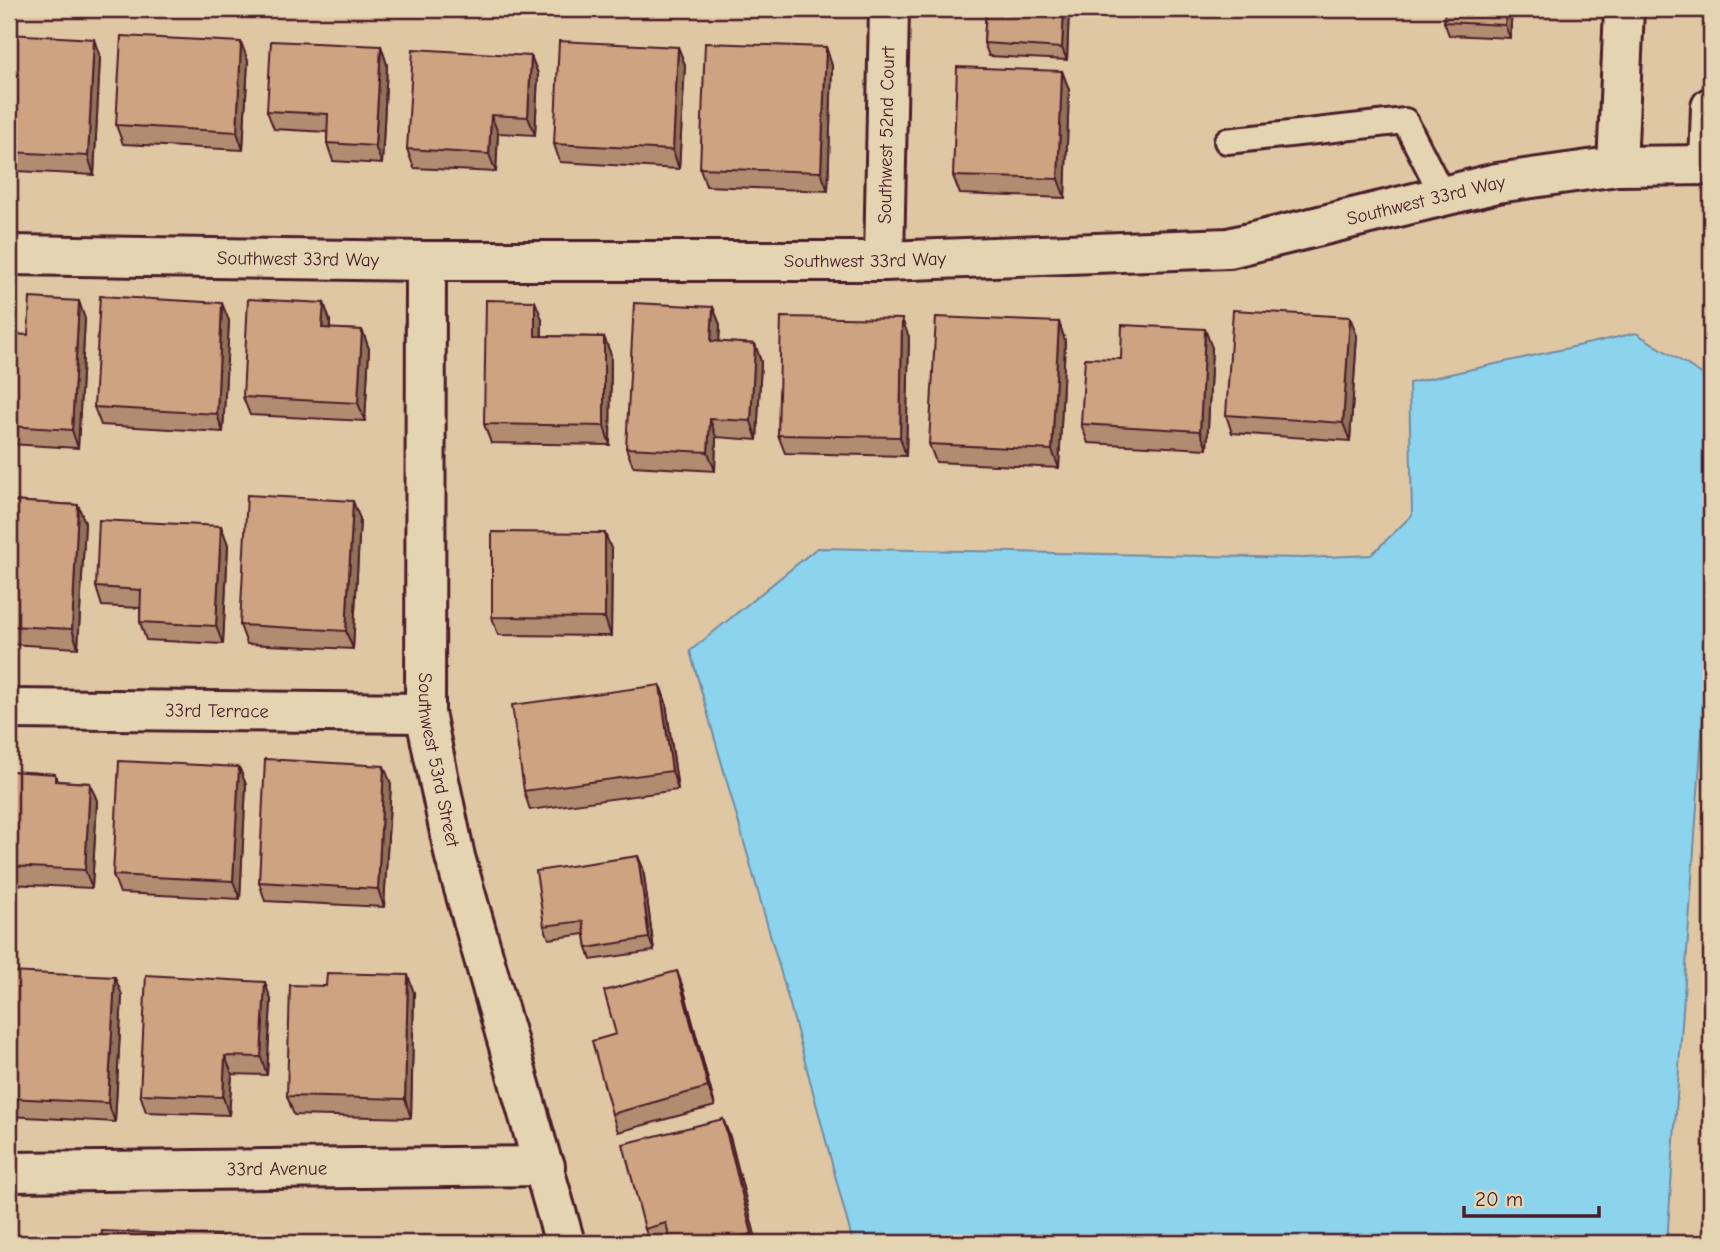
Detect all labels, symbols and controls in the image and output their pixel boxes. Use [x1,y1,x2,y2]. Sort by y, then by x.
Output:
street label: Southwest 52nd Court [874,45,899,224]
street label: Southwest 33rd Way [1345,171,1507,230]
street label: Southwest 33rd Way [217,247,380,271]
street label: Southwest 33rd Way [784,248,947,272]
street label: Southwest 53rd Street [413,672,464,850]
street label: 33rd Terrace [165,700,269,722]
street label: 33rd Avenue [227,1157,327,1181]
scale bar [1464,1175,1599,1219]
text: 20 m [1475,1187,1523,1211]

